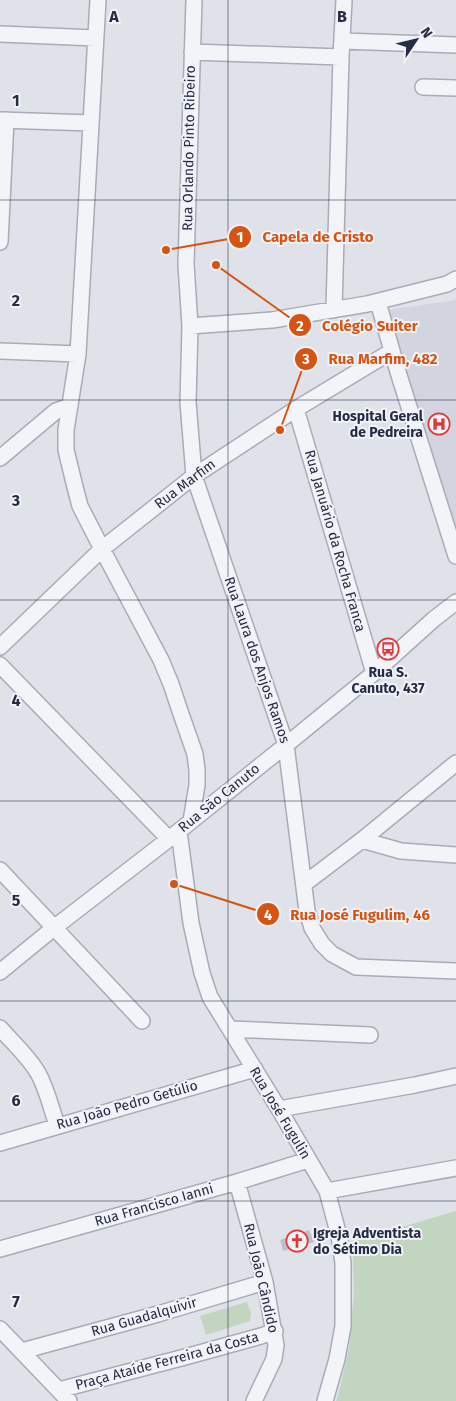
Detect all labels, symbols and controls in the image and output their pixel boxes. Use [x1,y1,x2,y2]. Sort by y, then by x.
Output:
text: A [108,7,119,26]
text: B [337,7,347,26]
north arrow [391,15,441,65]
text: N [417,24,436,42]
street label: Rua Orlando Pinto Ribeiro [179,65,199,231]
text: 1 [12,91,20,110]
callout: Capela de Cristo [228,222,384,252]
text: 1 [237,228,243,246]
text: Capela de Cristo [262,228,374,246]
text: 2 [12,291,20,310]
callout: Colégio Suiter [287,310,428,340]
text: 2 [296,317,304,335]
text: Colégio Suiter [322,317,419,335]
callout: Rua Marfim, 482 [294,344,448,374]
text: 3 [301,350,310,368]
text: Rua Marfim, 482 [328,350,438,368]
place label: Hospital Geral de Pedreira [333,408,424,441]
hospital icon: Hospital Geral de Pedreira [427,412,451,436]
street label: Rua Januário da Rocha Franca [301,448,369,634]
street label: Rua Marfim [151,456,219,512]
text: 3 [11,491,20,510]
street label: Rua Laura dos Anjos Ramos [221,575,294,746]
bus stop icon: Rua S. Canuto, 437 [376,637,400,661]
place label: Rua S. Canuto, 437 [352,664,425,697]
text: 4 [11,691,21,710]
street label: Rua São Canuto [175,760,263,836]
text: 5 [12,891,21,910]
callout: Rua José Fugulim, 46 [255,899,440,929]
text: 4 [264,906,273,924]
text: Rua José Fugulim, 46 [290,906,430,924]
street label: Rua José Fugulin [246,1064,314,1162]
street label: Rua João Pedro Getúlio [54,1077,200,1133]
text: 6 [11,1091,21,1110]
street label: Rua Francisco Ianni [93,1180,215,1230]
street label: Rua João Cândido [240,1221,282,1335]
place label: Igreja Adventista do Sétimo Dia [313,1225,422,1258]
church icon: Igreja Adventista do Sétimo Dia [285,1229,309,1253]
text: 7 [12,1292,20,1311]
street label: Rua Guadalquivir [89,1294,199,1340]
street label: Praça Ataíde Ferreira da Costa [73,1328,261,1394]

